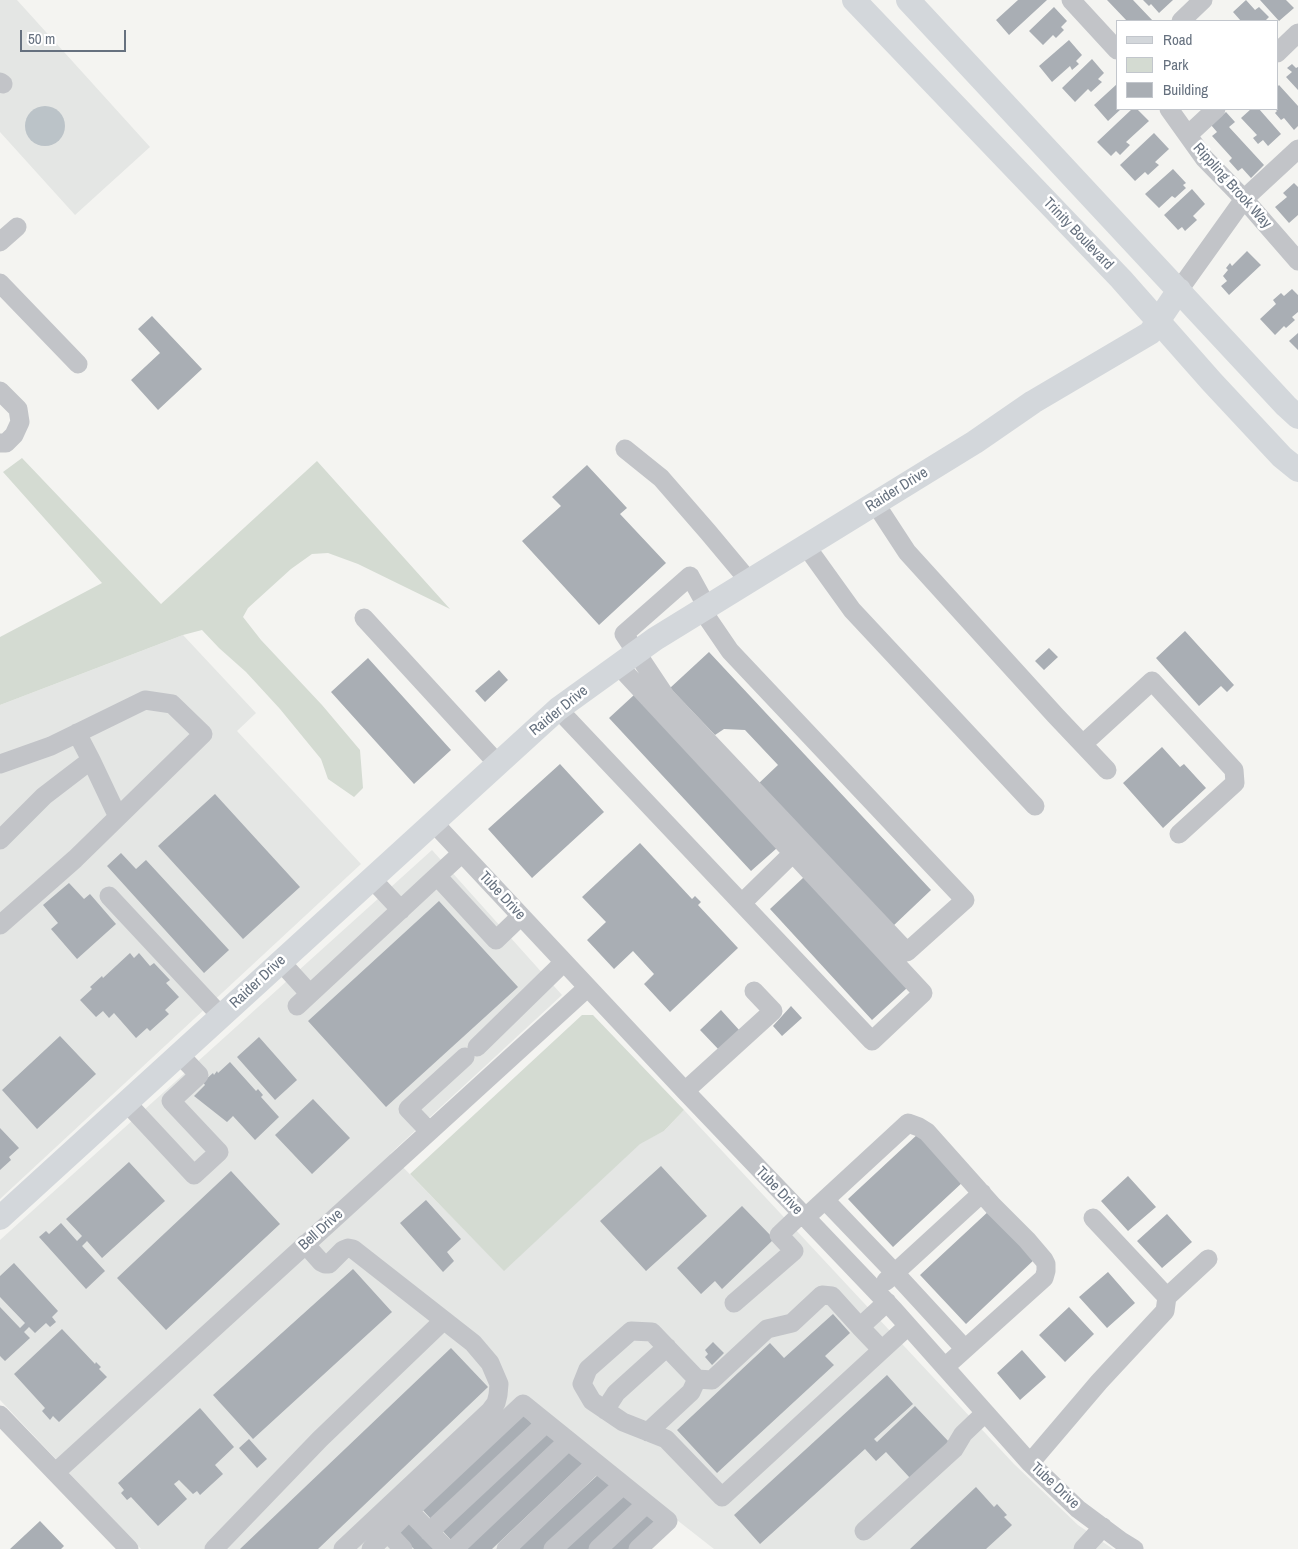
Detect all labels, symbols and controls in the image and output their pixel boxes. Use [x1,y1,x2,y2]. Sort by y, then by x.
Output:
scale bar [22,20,129,52]
legend [1116,20,1278,110]
text: 50 m [28,28,55,49]
text: Road [1163,29,1192,50]
text: Park [1163,54,1188,75]
text: Building [1163,79,1208,100]
street label: Rippling Brook Way [1189,140,1275,232]
street label: Trinity Boulevard [1039,194,1117,274]
street label: Raider Drive [863,464,931,516]
street label: Raider Drive [526,682,592,740]
street label: Tube Drive [475,868,529,924]
street label: Raider Drive [226,952,290,1012]
street label: Tube Drive [752,1163,806,1219]
street label: Bell Drive [295,1205,347,1255]
street label: Tube Drive [1027,1459,1083,1513]

